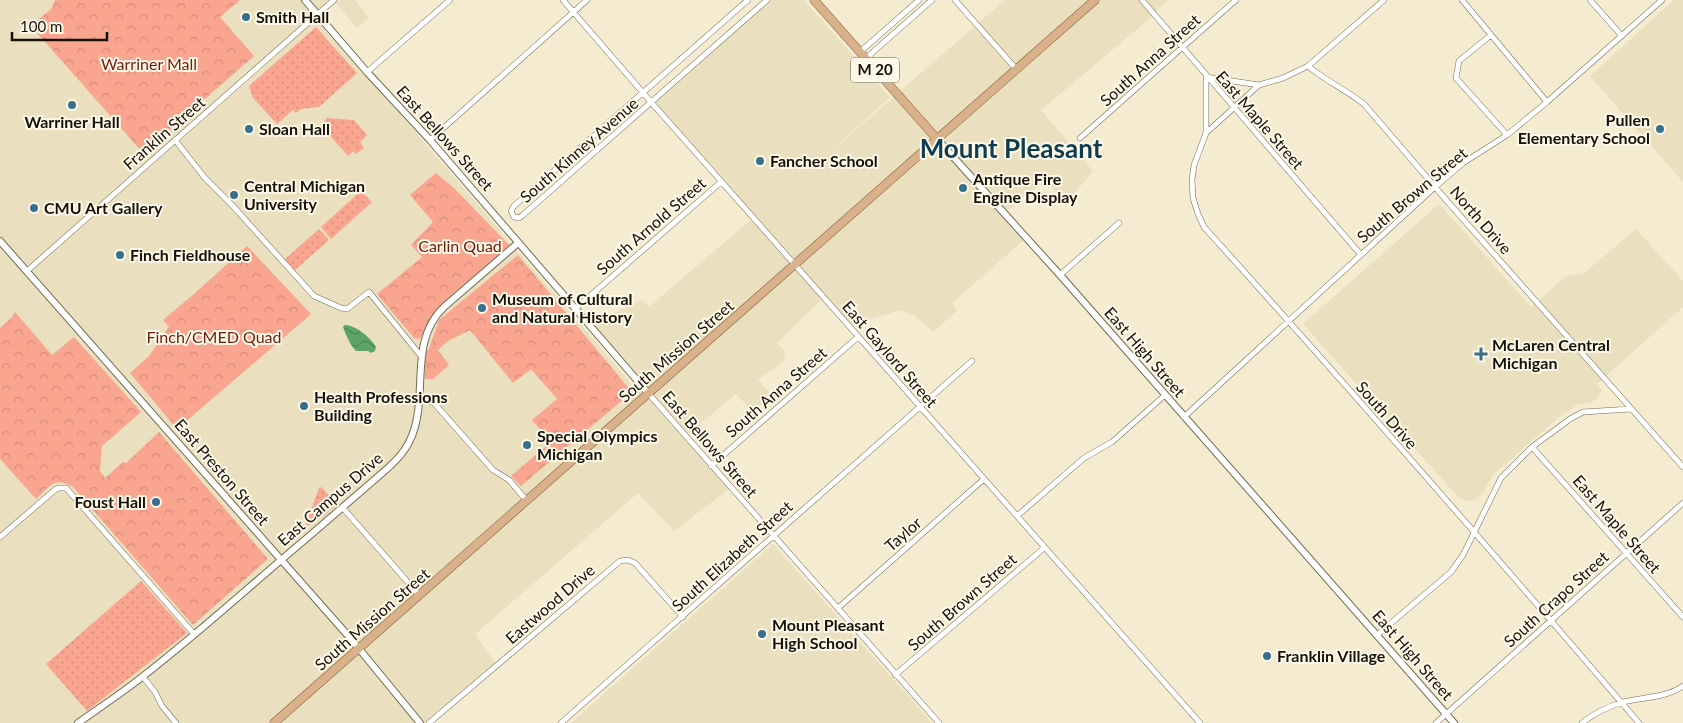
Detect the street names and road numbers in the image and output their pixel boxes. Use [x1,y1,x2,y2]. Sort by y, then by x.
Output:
street label: South Anna Street [1096,10,1204,109]
road number: M 20 [851,58,899,82]
street label: East Maple Street [1213,67,1308,173]
street label: East Bellows Street [393,81,498,194]
street label: Franklin Street [119,92,209,173]
street label: South Kinney Avenue [516,93,642,206]
street label: South Brown Street [1353,143,1471,246]
street label: South Arnold Street [592,173,709,278]
street label: North Drive [1447,182,1516,258]
street label: South Mission Street [614,295,737,406]
street label: East Gaylord Street [839,296,942,411]
street label: East High Street [1101,303,1190,401]
street label: South Anna Street [721,342,830,441]
street label: South Drive [1353,377,1422,452]
street label: East Bellows Street [659,387,762,501]
street label: East Preston Street [171,415,274,529]
street label: East Campus Drive [273,448,386,549]
street label: East Maple Street [1570,471,1665,577]
street label: South Elizabeth Street [667,496,796,615]
street label: Taylor [880,512,925,555]
street label: South Crapo Street [1500,547,1612,650]
street label: South Brown Street [903,549,1020,654]
street label: Eastwood Drive [501,560,598,647]
street label: South Mission Street [310,563,433,674]
street label: East High Street [1369,606,1458,704]

